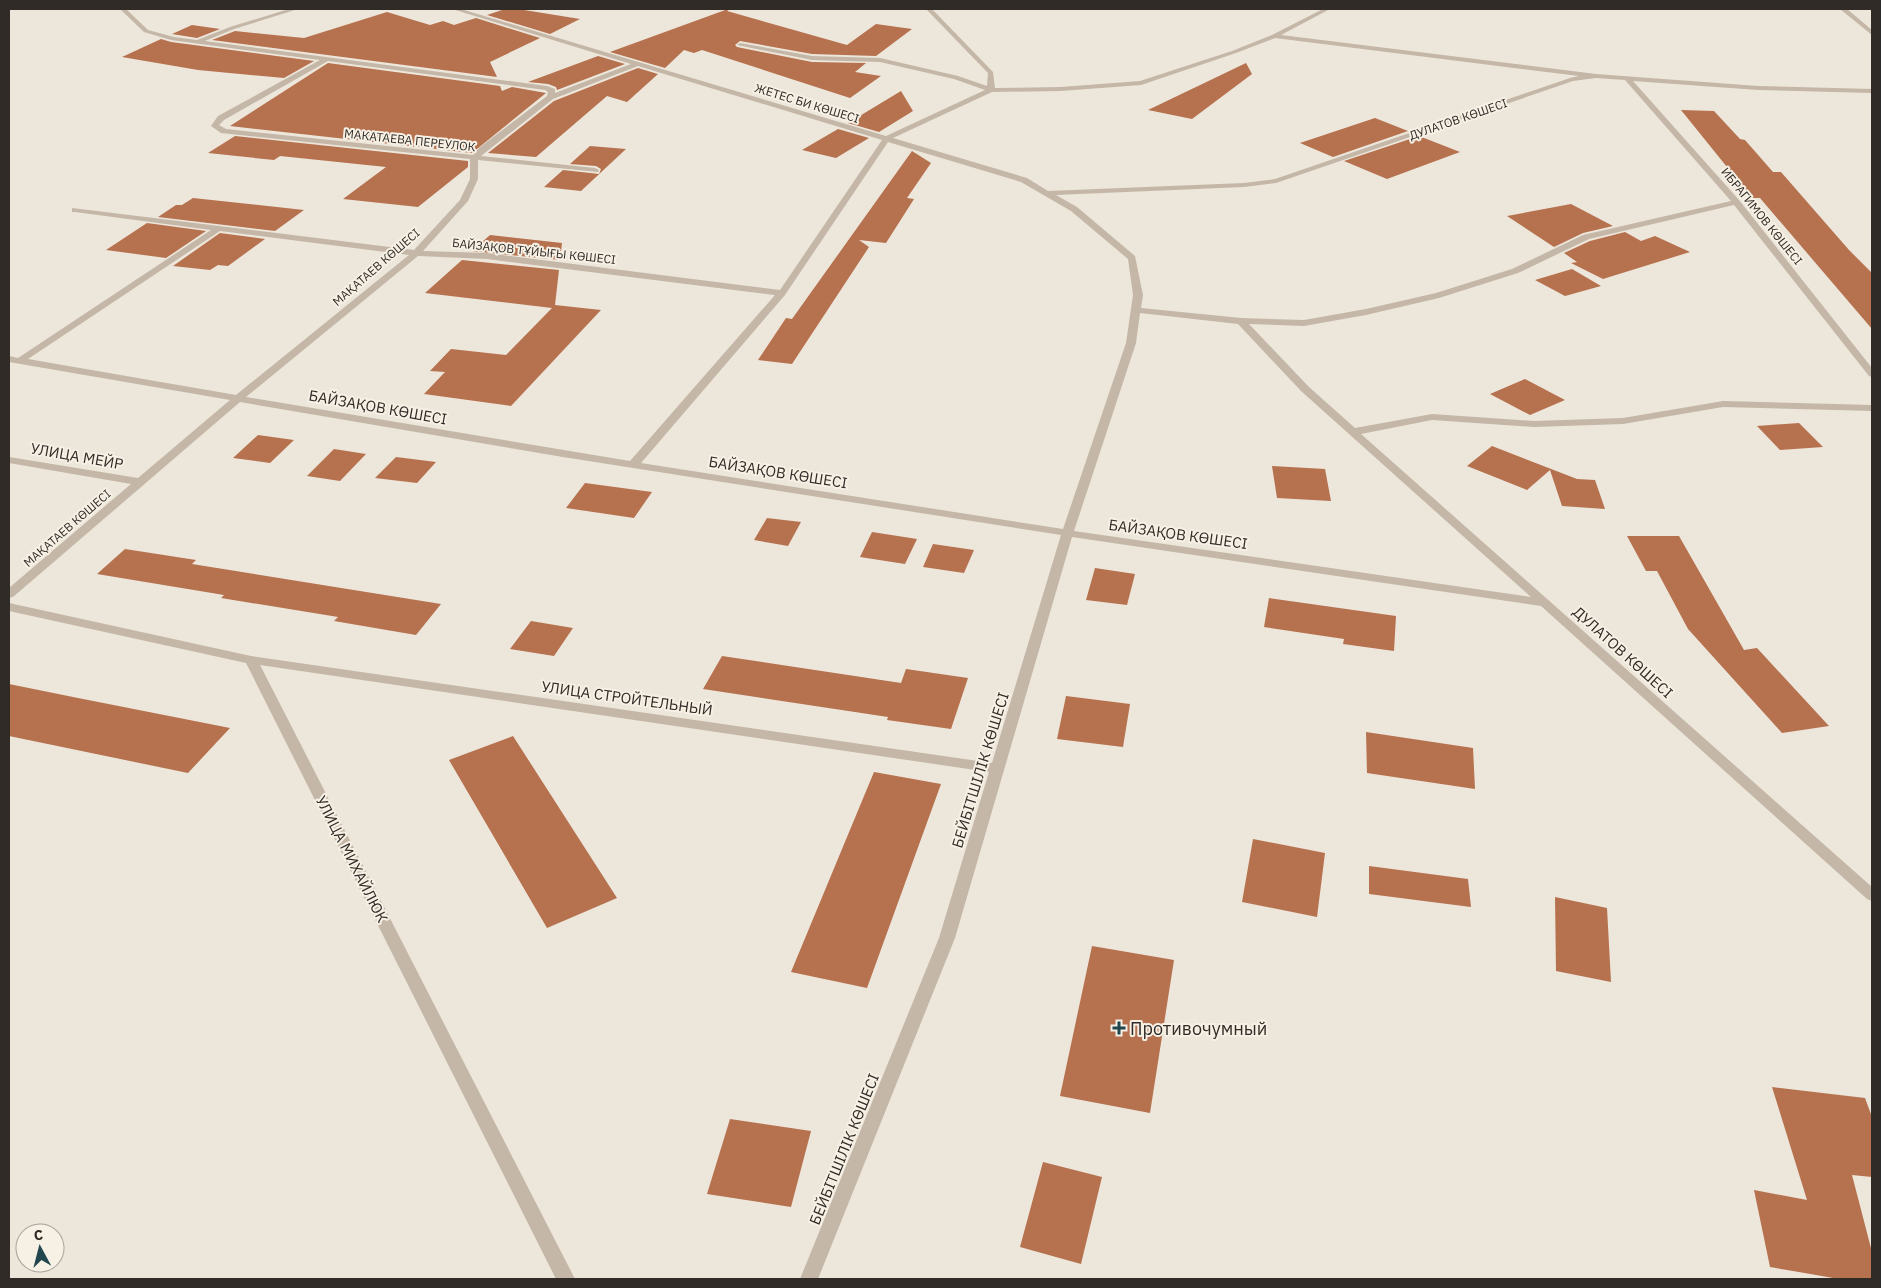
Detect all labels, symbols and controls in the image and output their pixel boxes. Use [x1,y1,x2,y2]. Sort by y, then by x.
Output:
street label: ЖЕТЕС БИ КӨШЕСІ [753,80,861,126]
street label: ДУЛАТОВ КӨШЕСІ [1407,95,1509,143]
street label: МАКАТАЕВА ПЕРЕУЛОК [344,126,477,154]
street label: ИБРАГИМОВ КӨШЕСІ [1718,164,1806,268]
street label: МАҚАТАЕВ КӨШЕСІ [329,225,423,309]
street label: БАЙЗАҚОВ ТҰЙЫҒЫ КӨШЕСІ [451,235,617,267]
street label: БАЙЗАҚОВ КӨШЕСІ [307,385,449,429]
street label: УЛИЦА МЕЙР [29,439,125,473]
street label: БАЙЗАҚОВ КӨШЕСІ [707,452,849,492]
street label: МАҚАТАЕВ КӨШЕСІ [20,486,114,570]
street label: БАЙЗАҚОВ КӨШЕСІ [1107,515,1249,553]
street label: ДУЛАТОВ КӨШЕСІ [1569,602,1677,702]
street label: УЛИЦА СТРОЙТЕЛЬНЫЙ [540,677,714,719]
street label: БЕЙБІТШІЛІК КӨШЕСІ [947,690,1013,850]
street label: УЛИЦА МИХАЙЛЮК [312,792,392,926]
place label: Противочумный [1130,1017,1267,1040]
marker: Противочумный [1112,1021,1126,1035]
street label: БЕЙБІТШІЛІК КӨШЕСІ [805,1070,883,1228]
north arrow [15,1223,65,1273]
text: С [33,1226,44,1245]

